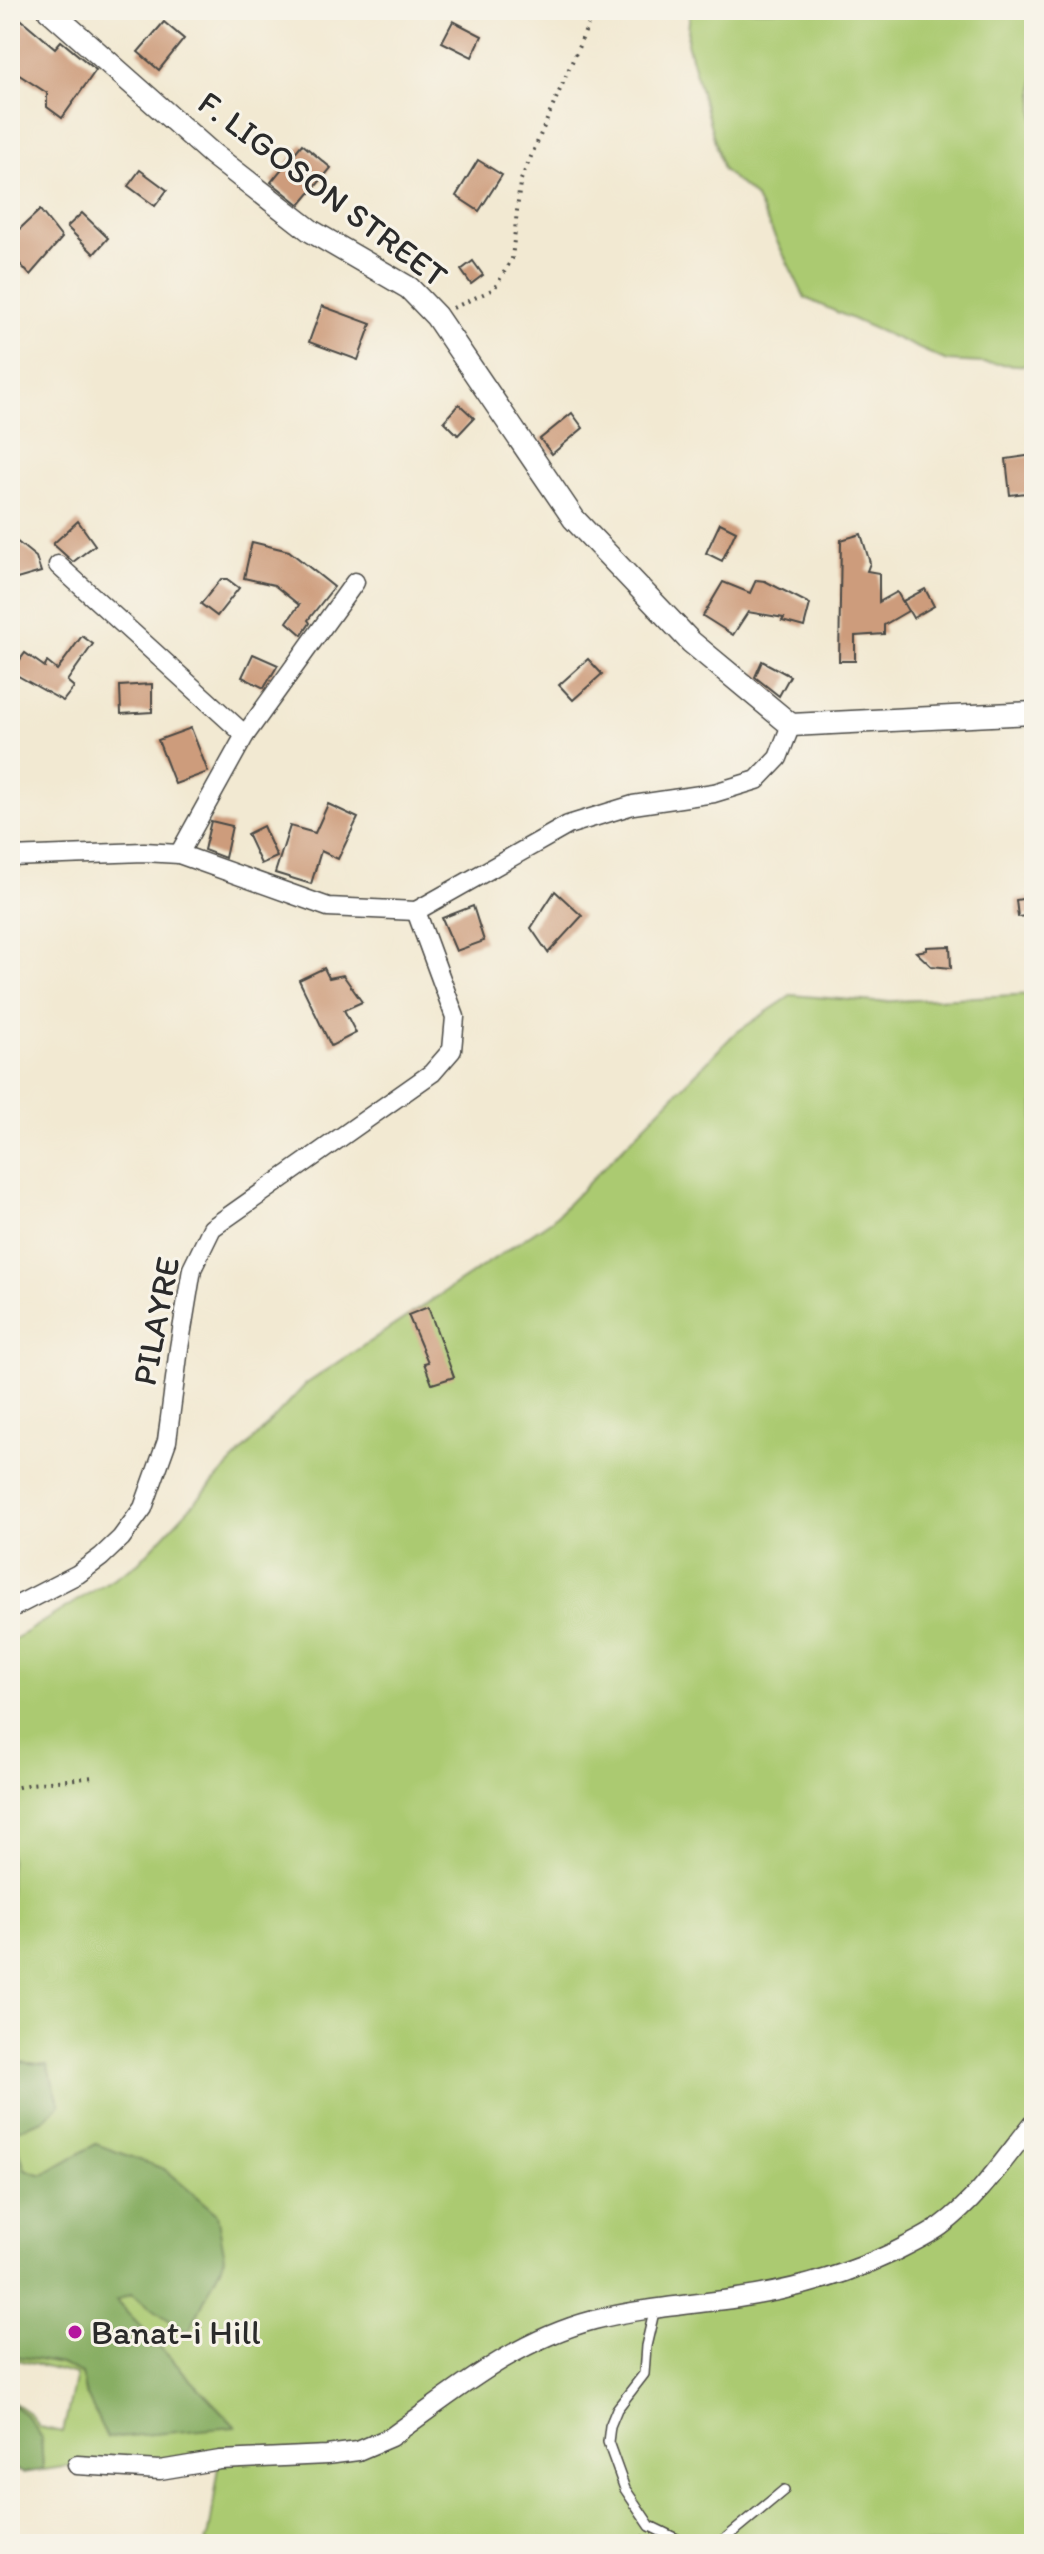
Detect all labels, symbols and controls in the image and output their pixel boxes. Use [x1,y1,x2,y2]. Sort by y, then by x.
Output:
street label: F. LIGOSON STREET [190,82,456,296]
street label: PILAYRE [123,1253,189,1389]
place label: Banat-i Hill [91,2312,261,2353]
marker: Banat-i Hill [66,2323,84,2341]

